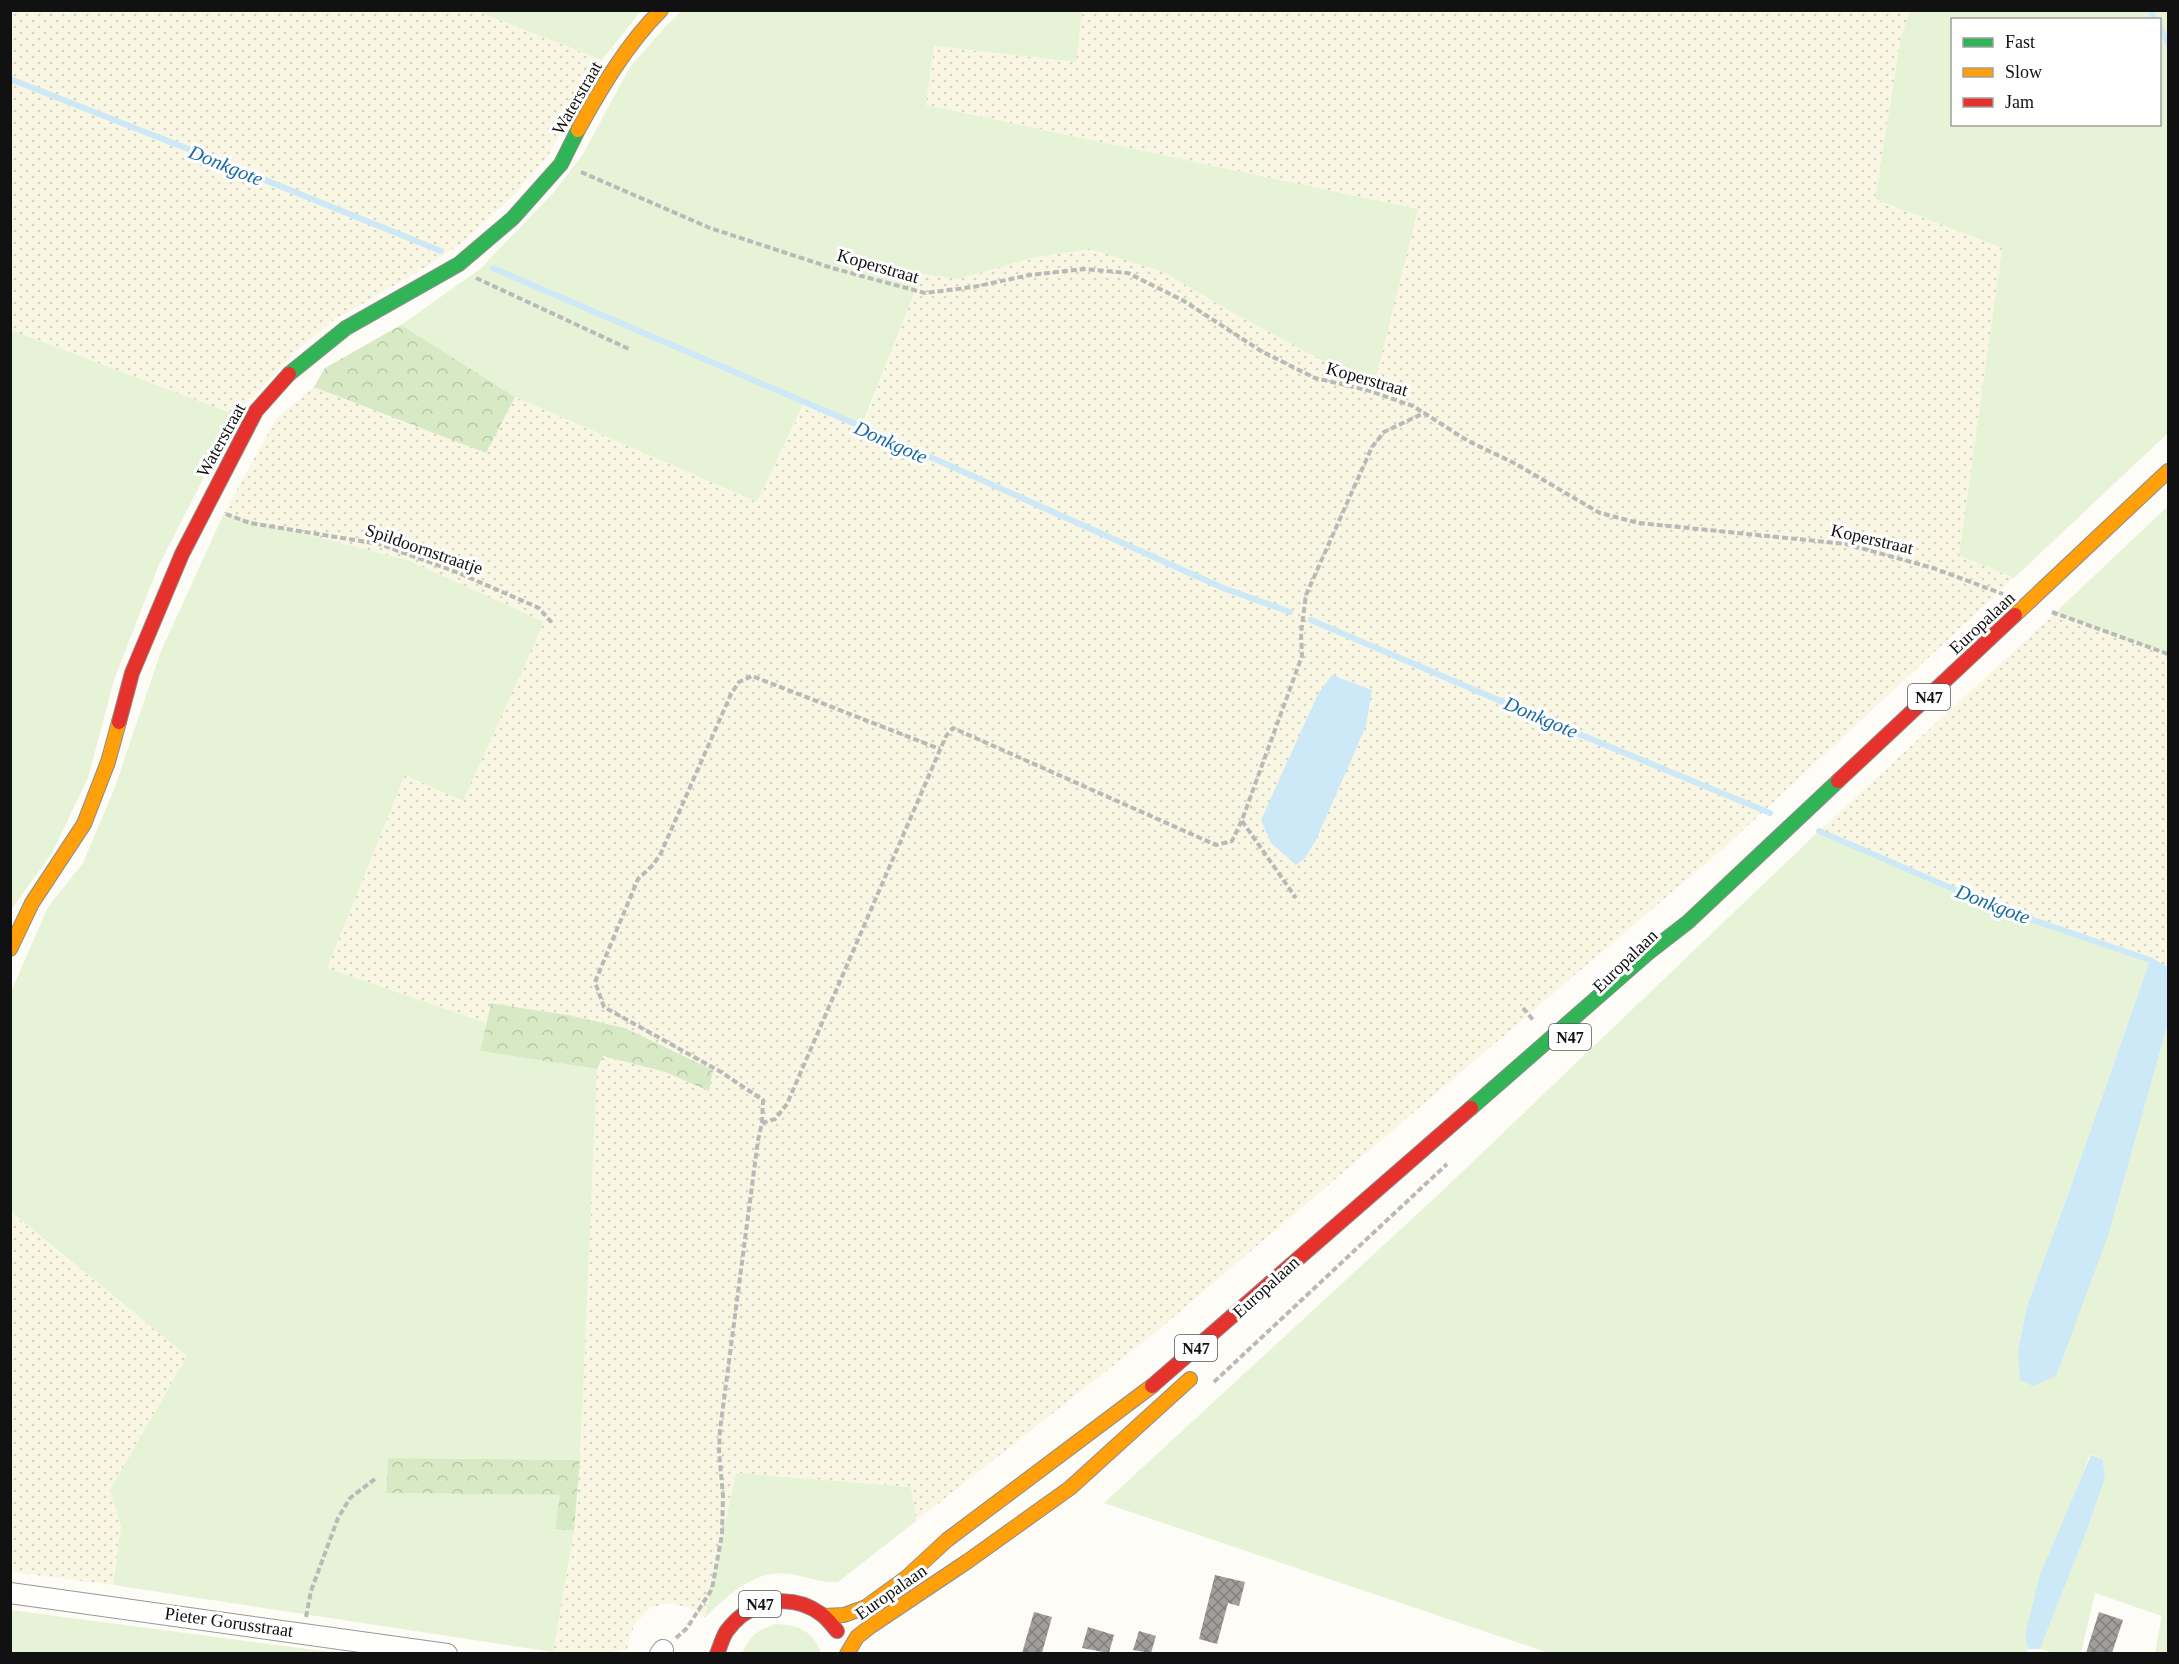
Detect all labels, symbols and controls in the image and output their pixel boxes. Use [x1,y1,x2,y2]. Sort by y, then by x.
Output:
legend [1951,18,2161,126]
text: Fast [2005,32,2035,52]
street label: Waterstraat [548,58,606,138]
text: Slow [2005,62,2042,82]
text: Jam [2005,92,2034,112]
water label: Donkgote [185,140,266,191]
street label: Koperstraat [835,245,921,287]
street label: Koperstraat [1324,358,1410,400]
street label: Waterstraat [192,400,250,480]
water label: Donkgote [850,416,931,469]
street label: Spildoornstraatje [363,520,485,578]
street label: Koperstraat [1829,520,1915,558]
street label: Europalaan [1945,588,2019,658]
road number: N47 [1908,684,1950,710]
water label: Donkgote [1500,691,1581,743]
water label: Donkgote [1951,879,2033,929]
street label: Europalaan [1589,925,1661,997]
road number: N47 [1549,1024,1591,1050]
street label: Europalaan [1229,1252,1303,1322]
road number: N47 [1175,1335,1217,1361]
street label: Europalaan [852,1560,930,1624]
road number: N47 [739,1591,781,1617]
street label: Pieter Gorusstraat [164,1603,294,1641]

